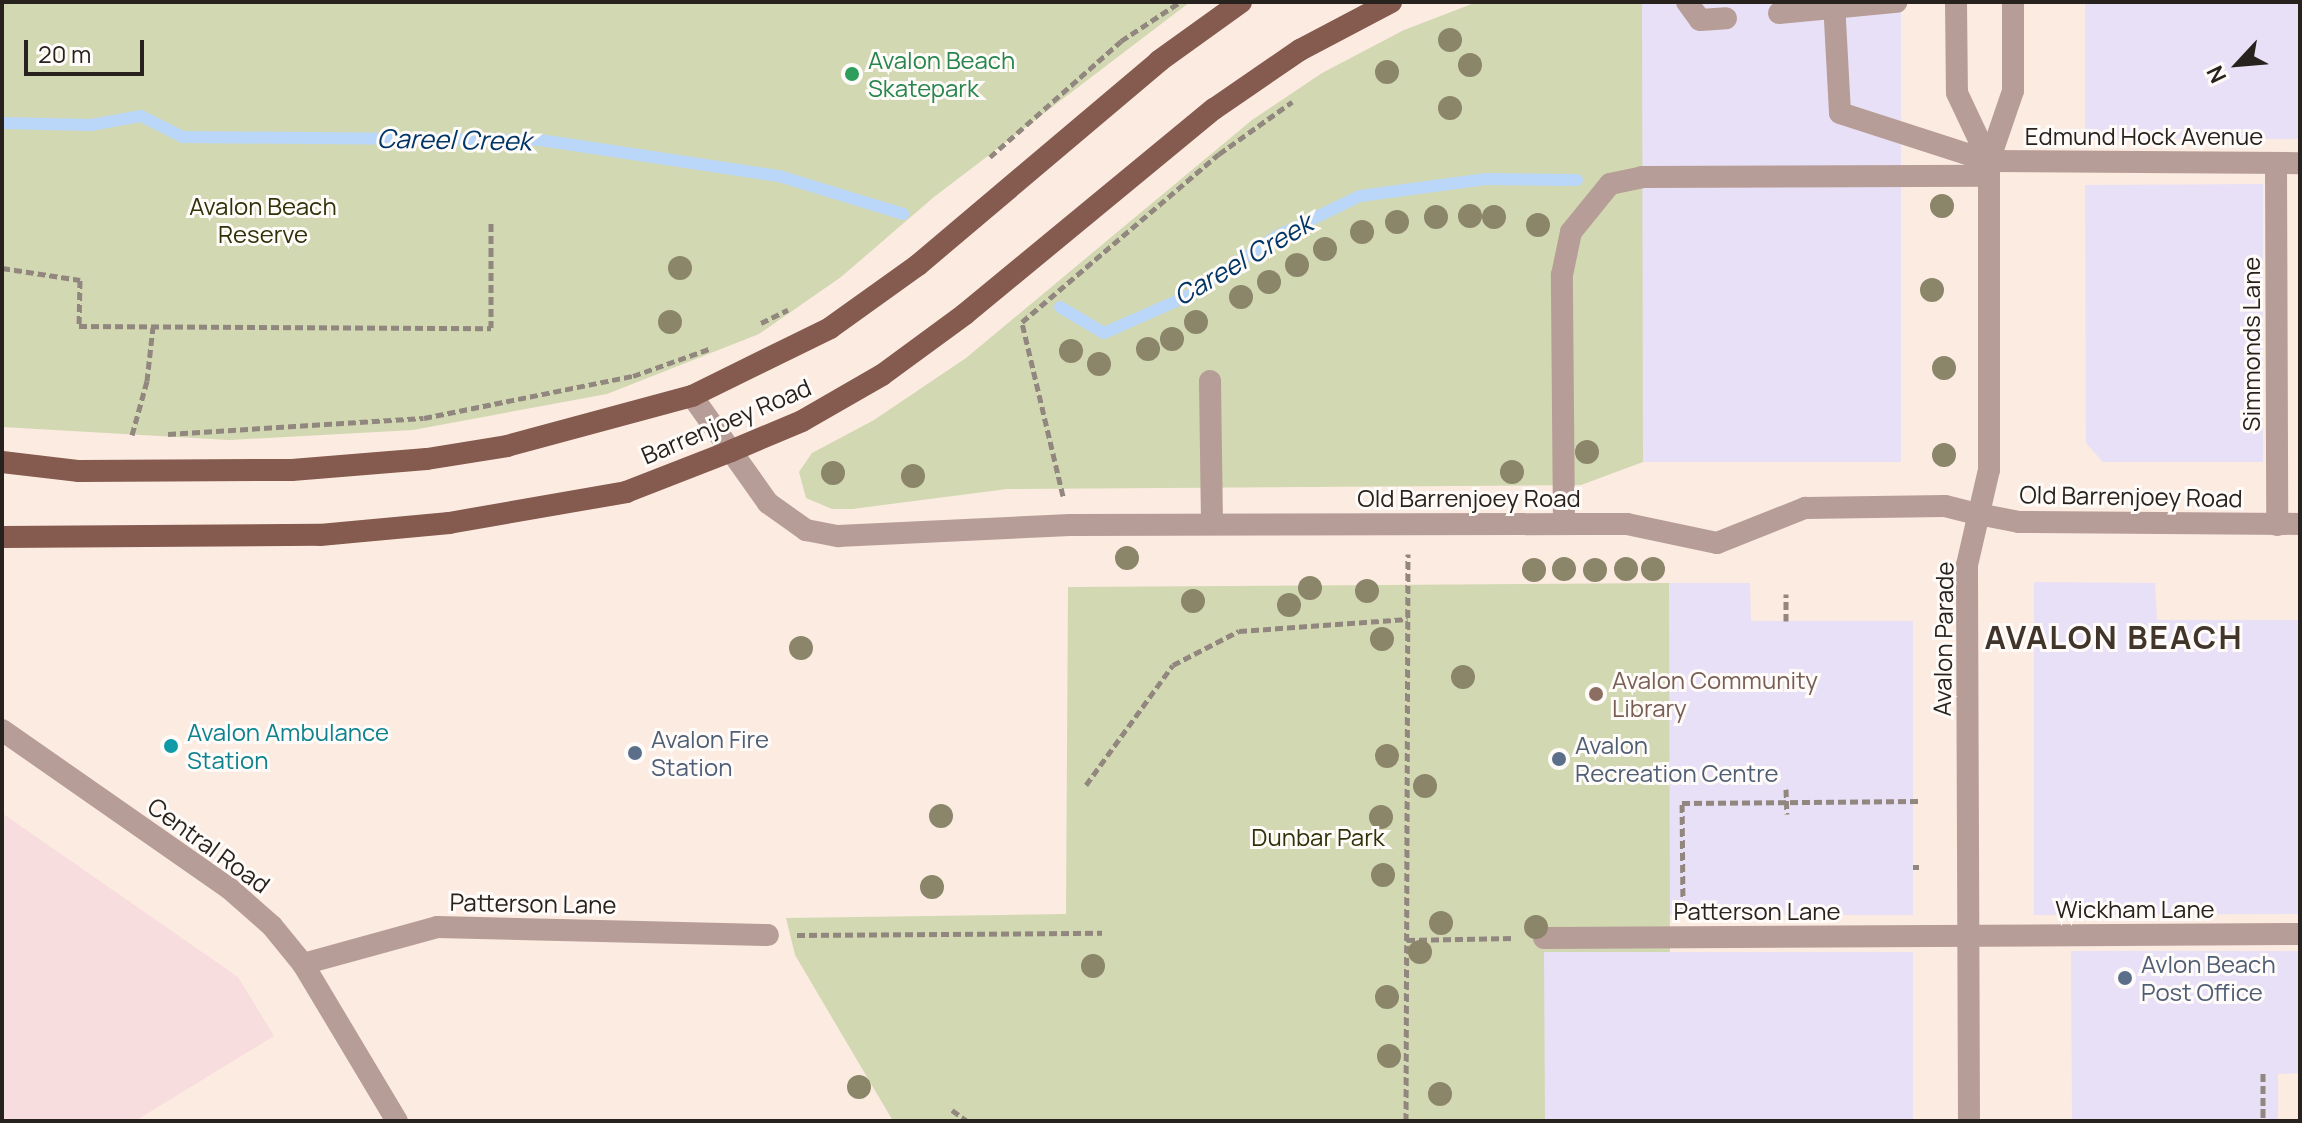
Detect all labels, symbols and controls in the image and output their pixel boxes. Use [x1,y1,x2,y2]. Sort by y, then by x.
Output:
scale bar [28,24,148,74]
north arrow [2198,24,2278,104]
text: 20 m [38,37,91,70]
place label: Avalon Beach Skatepark [868,46,1015,102]
text: N [2199,61,2233,88]
marker: Avalon Beach Skatepark [843,65,861,83]
street label: Edmund Hock Avenue [2025,122,2263,150]
water label: Careel Creek [376,123,532,157]
park label: Avalon Beach Reserve [189,192,337,248]
water label: Careel Creek [1168,208,1318,312]
street label: Simmonds Lane [2237,257,2265,431]
street label: Barrenjoey Road [637,372,815,470]
street label: Old Barrenjoey Road [2019,480,2243,512]
street label: Old Barrenjoey Road [1357,484,1581,512]
street label: Avalon Parade [1927,561,1959,717]
district label: AVALON BEACH [1984,618,2244,656]
place label: Avalon Community Library [1612,666,1818,722]
marker: Avalon Community Library [1587,685,1605,703]
place label: Avalon Ambulance Station [187,718,389,774]
place label: Avalon Fire Station [651,725,769,781]
place label: Avalon Recreation Centre [1575,731,1779,787]
marker: Avalon Ambulance Station [162,737,180,755]
marker: Avalon Fire Station [626,744,644,762]
marker: Avalon Recreation Centre [1550,750,1568,768]
street label: Central Road [142,791,276,899]
park label: Dunbar Park [1251,823,1385,851]
street label: Patterson Lane [449,887,617,919]
street label: Wickham Lane [2055,895,2215,923]
street label: Patterson Lane [1674,897,1840,925]
place label: Avlon Beach Post Office [2141,950,2276,1006]
marker: Avlon Beach Post Office [2116,969,2134,987]

